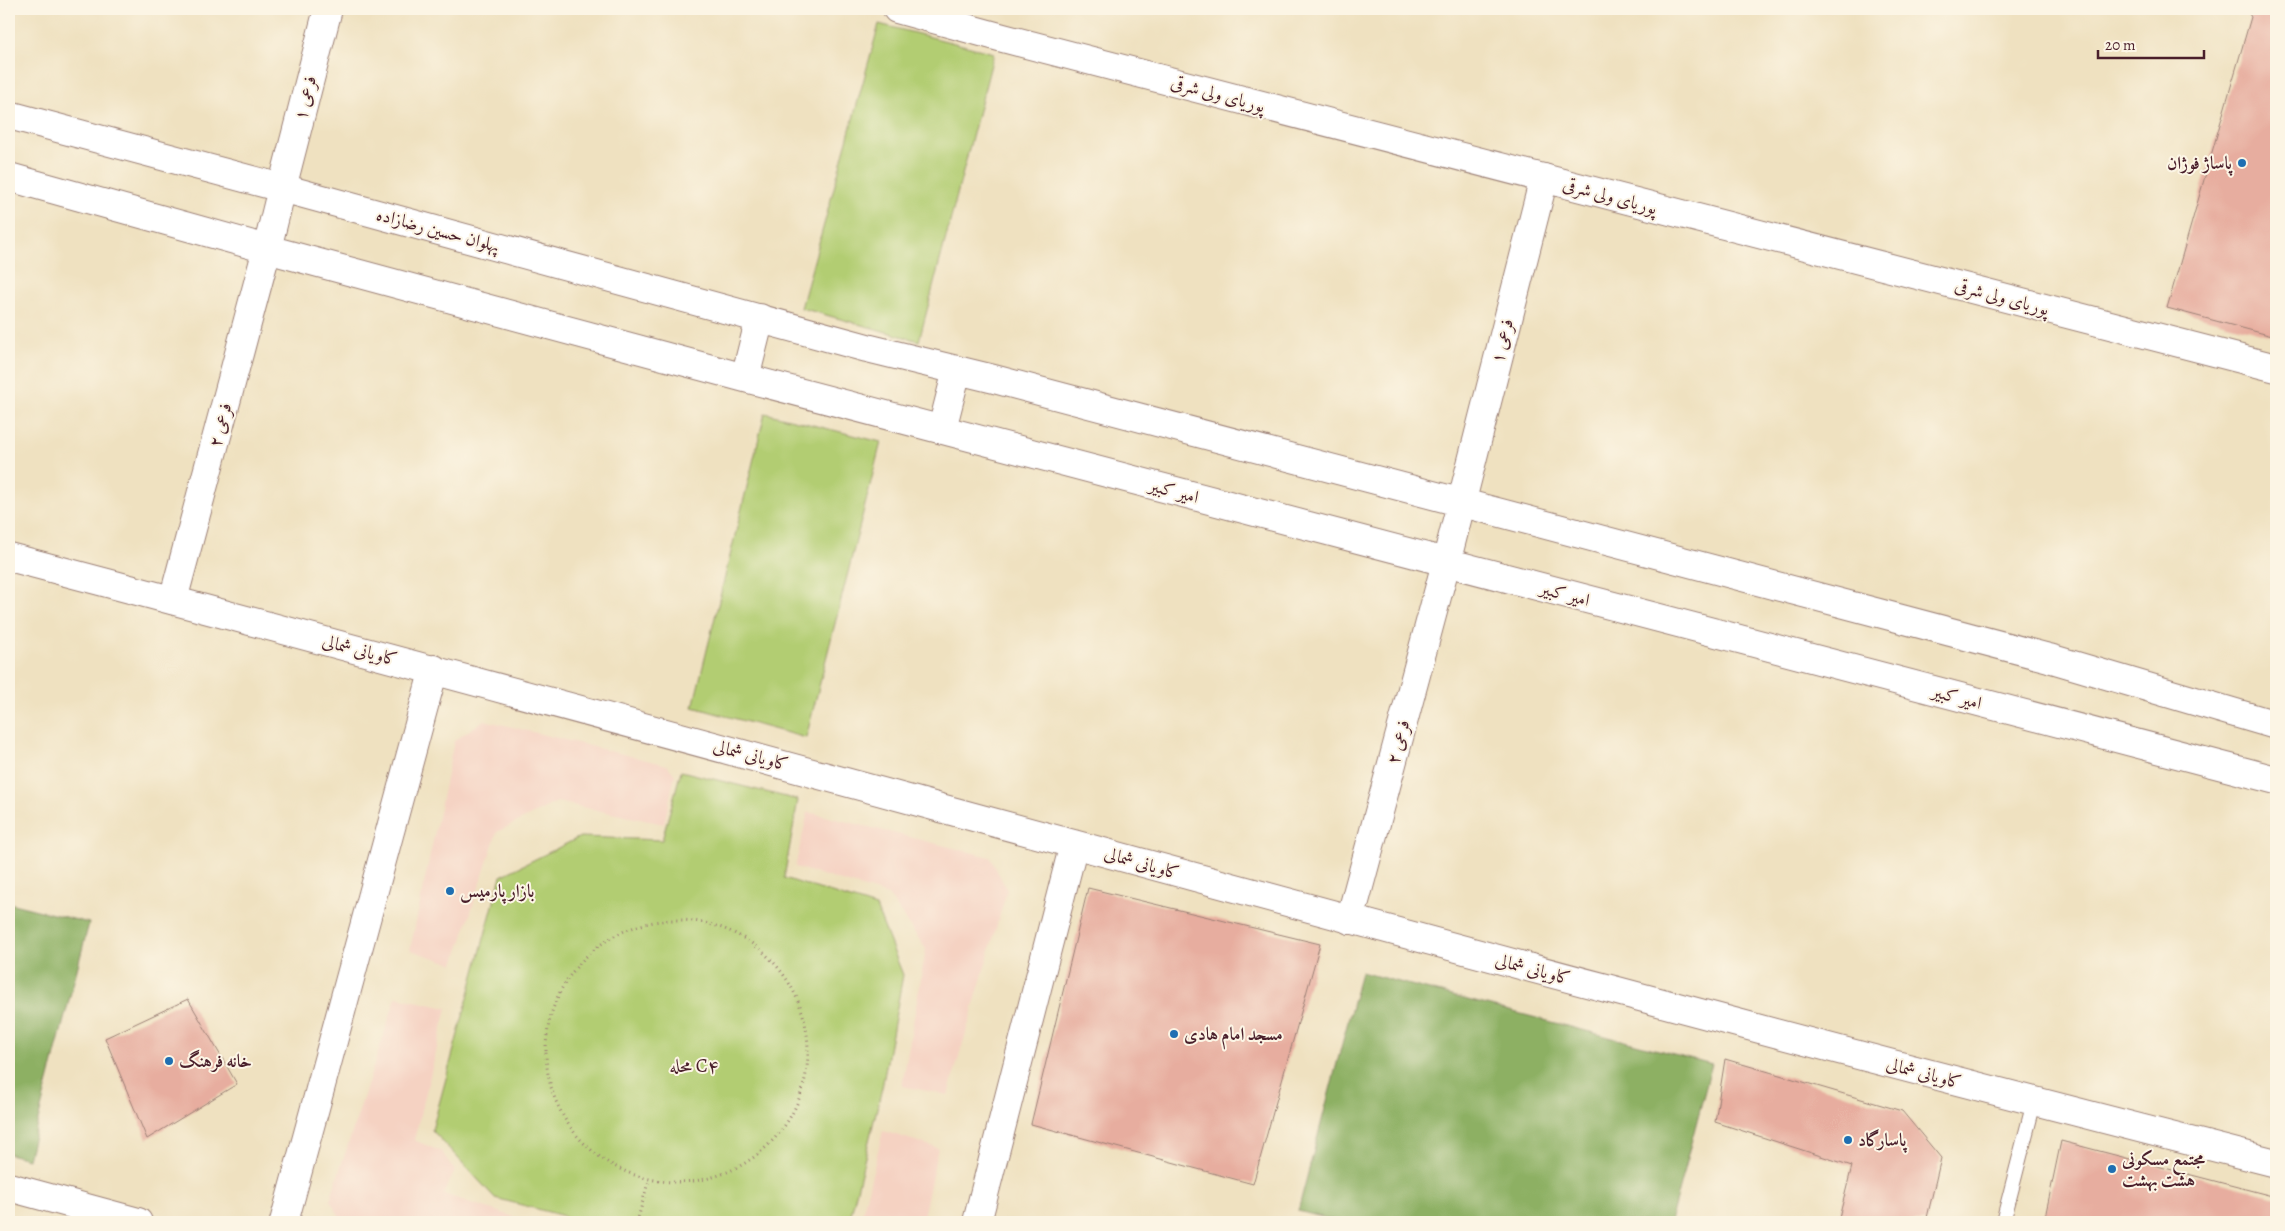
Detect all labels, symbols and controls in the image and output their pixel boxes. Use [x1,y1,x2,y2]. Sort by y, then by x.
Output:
scale bar [2098,28,2204,60]
text: 20 m [2105,35,2136,55]
street label: پوریای ولی شرقی [1168,70,1269,119]
street label: فرعی ۱ [288,73,322,123]
place label: پاساژ فوژان [2167,151,2234,176]
marker: پاساژ فوژان [2236,157,2248,169]
street label: پوریای ولی شرقی [1560,172,1661,221]
street label: پهلوان حسین رضازاده [374,202,502,258]
street label: پوریای ولی شرقی [1952,273,2053,322]
street label: فرعی ۱ [1485,316,1519,366]
street label: فرعی ۲ [203,400,237,450]
street label: امیر کبیر [1145,472,1202,509]
street label: امیر کبیر [1536,575,1593,612]
street label: کاویانی شمالی [320,628,400,672]
street label: امیر کبیر [1928,678,1985,715]
street label: فرعی ۲ [1381,717,1415,767]
street label: کاویانی شمالی [711,733,791,777]
street label: کاویانی شمالی [1102,841,1182,885]
place label: بازار پارمیس [460,879,534,904]
marker: بازار پارمیس [444,885,456,897]
street label: کاویانی شمالی [1493,947,1573,991]
place label: مسجد امام هادی [1184,1022,1283,1050]
marker: مسجد امام هادی [1168,1028,1180,1040]
place label: خانه فرهنگ [179,1049,252,1073]
street label: کاویانی شمالی [1884,1051,1964,1095]
district label: محله C۴ [669,1053,719,1079]
marker: خانه فرهنگ [163,1055,175,1067]
place label: پاسارگاد [1858,1128,1908,1153]
marker: پاسارگاد [1842,1134,1854,1146]
place label: مجتمع مسکونی هشت بهشت [2121,1147,2206,1192]
marker: مجتمع مسکونی هشت بهشت [2106,1163,2118,1175]

